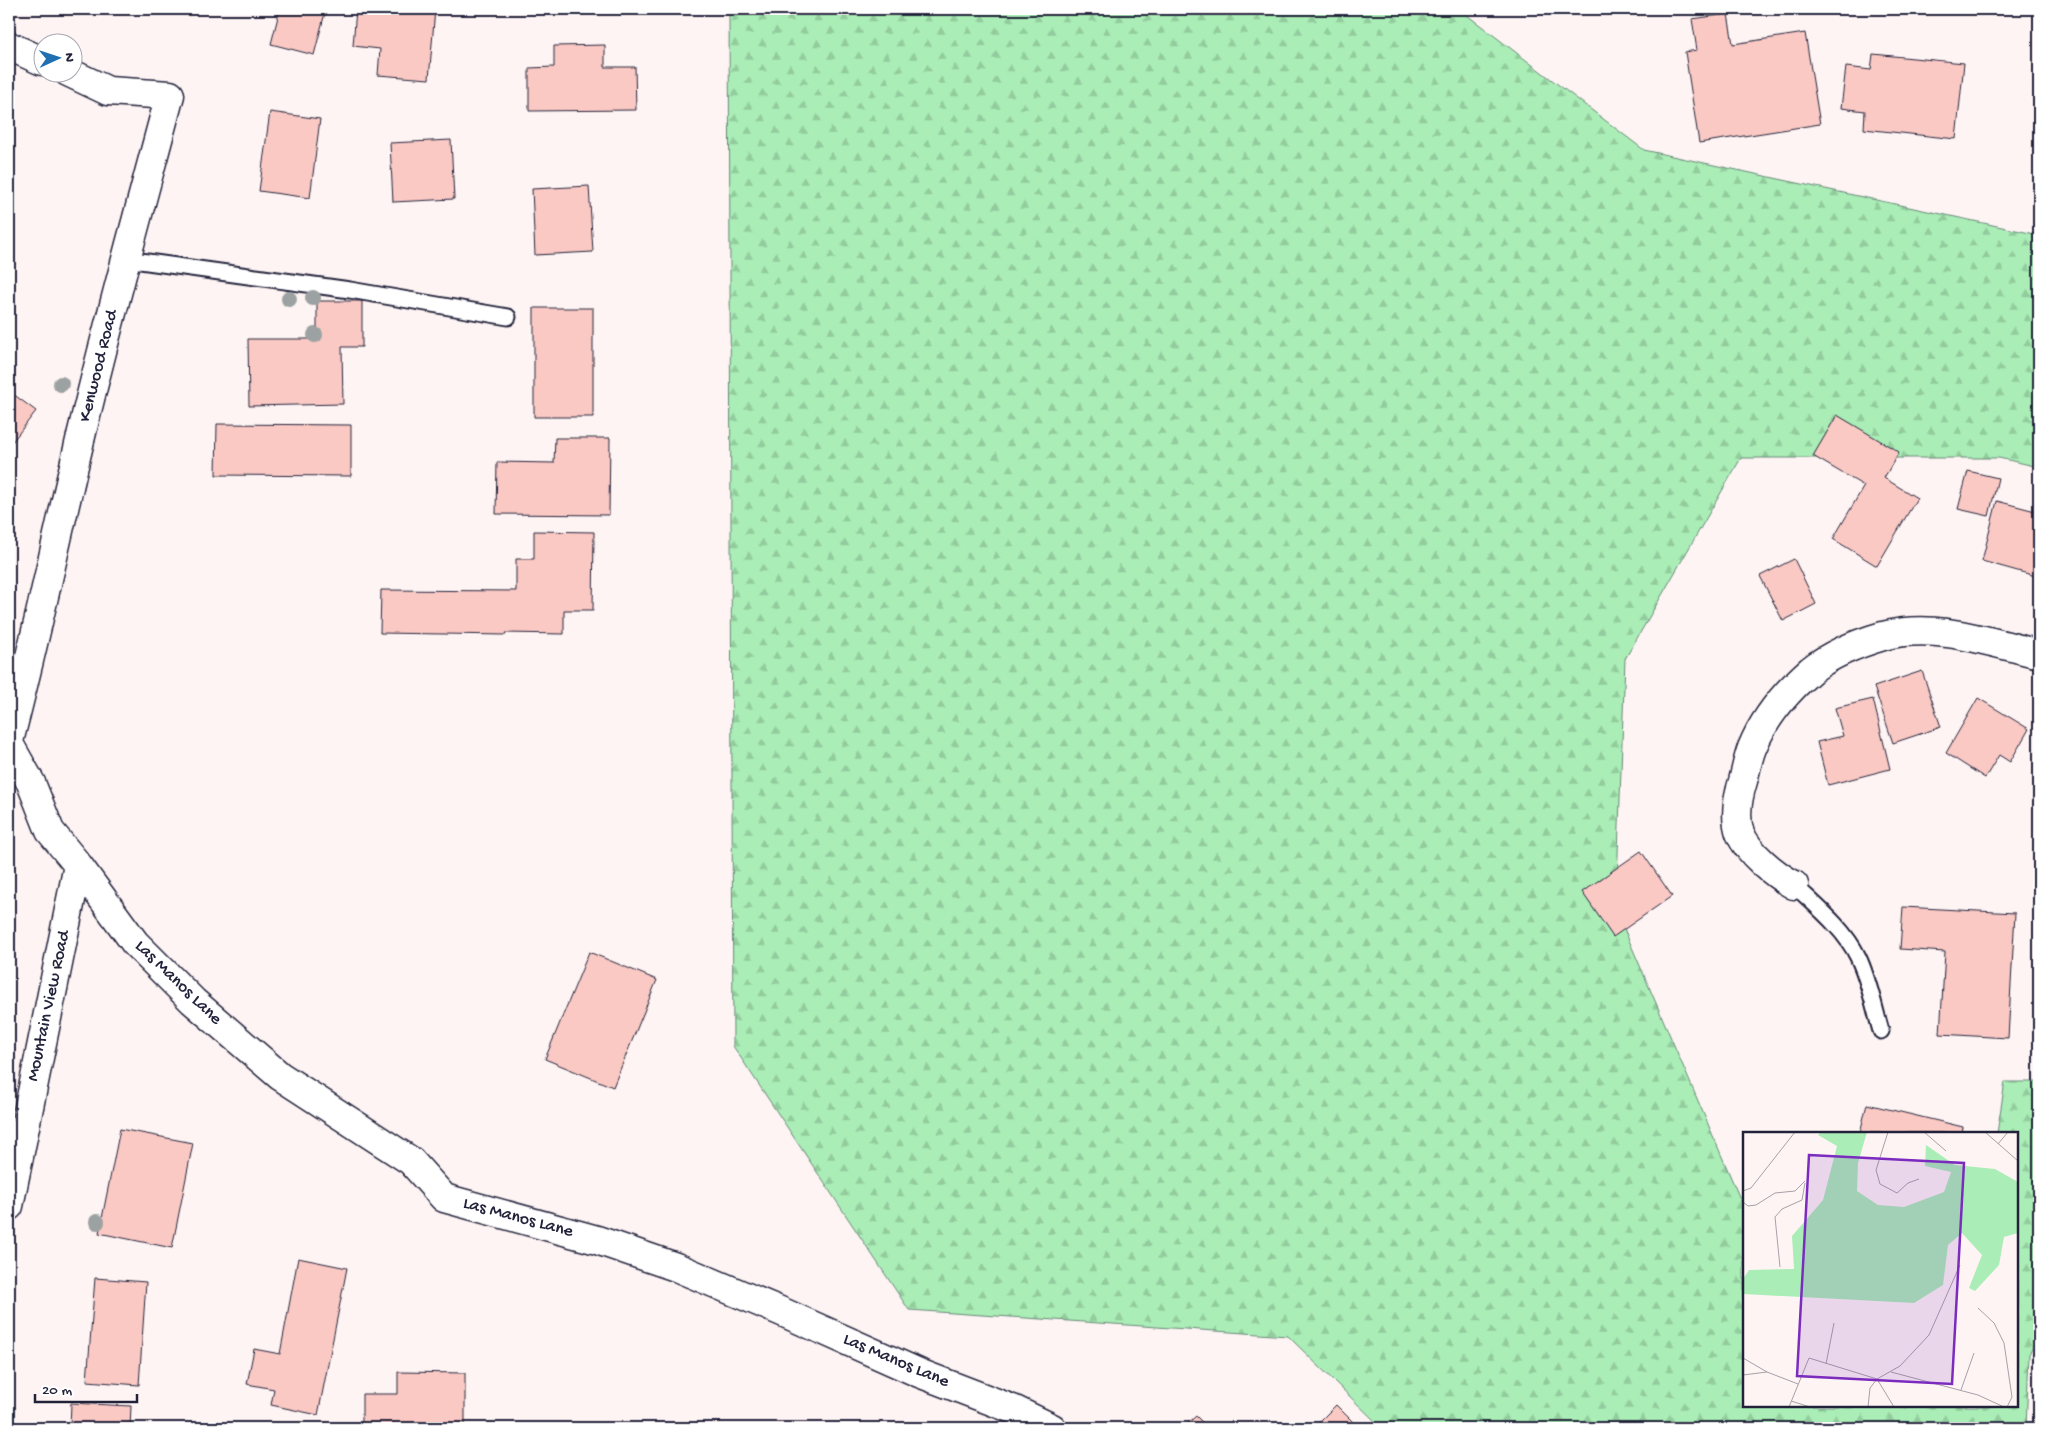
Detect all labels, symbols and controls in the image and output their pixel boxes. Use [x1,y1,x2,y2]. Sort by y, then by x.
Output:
north arrow [32,32,82,82]
text: N [60,52,77,62]
street label: Kenwood Road [75,306,123,424]
street label: Mountain View Road [23,927,76,1083]
street label: Las Manos Lane [130,936,227,1030]
inset map [1743,1132,2018,1407]
street label: Las Manos Lane [461,1193,576,1243]
street label: Las Manos Lane [840,1329,953,1393]
scale bar [35,1372,138,1404]
text: 20 m [42,1382,72,1400]

